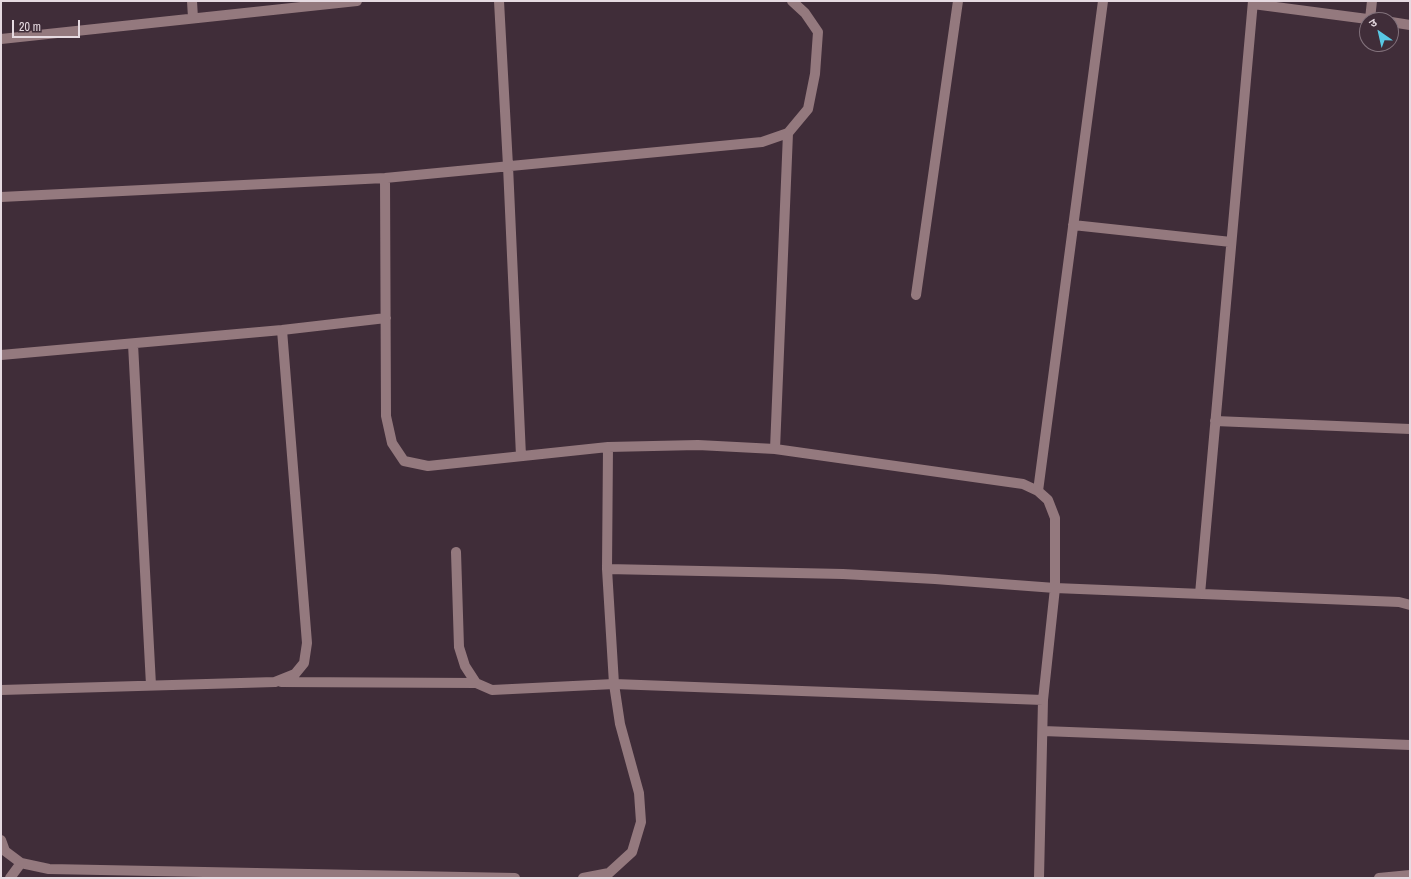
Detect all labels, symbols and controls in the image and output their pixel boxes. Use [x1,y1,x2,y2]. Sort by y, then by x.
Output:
scale bar [14,12,82,38]
north arrow [1359,12,1399,52]
text: उ [1366,15,1379,30]
text: 20 m [19,19,41,35]

